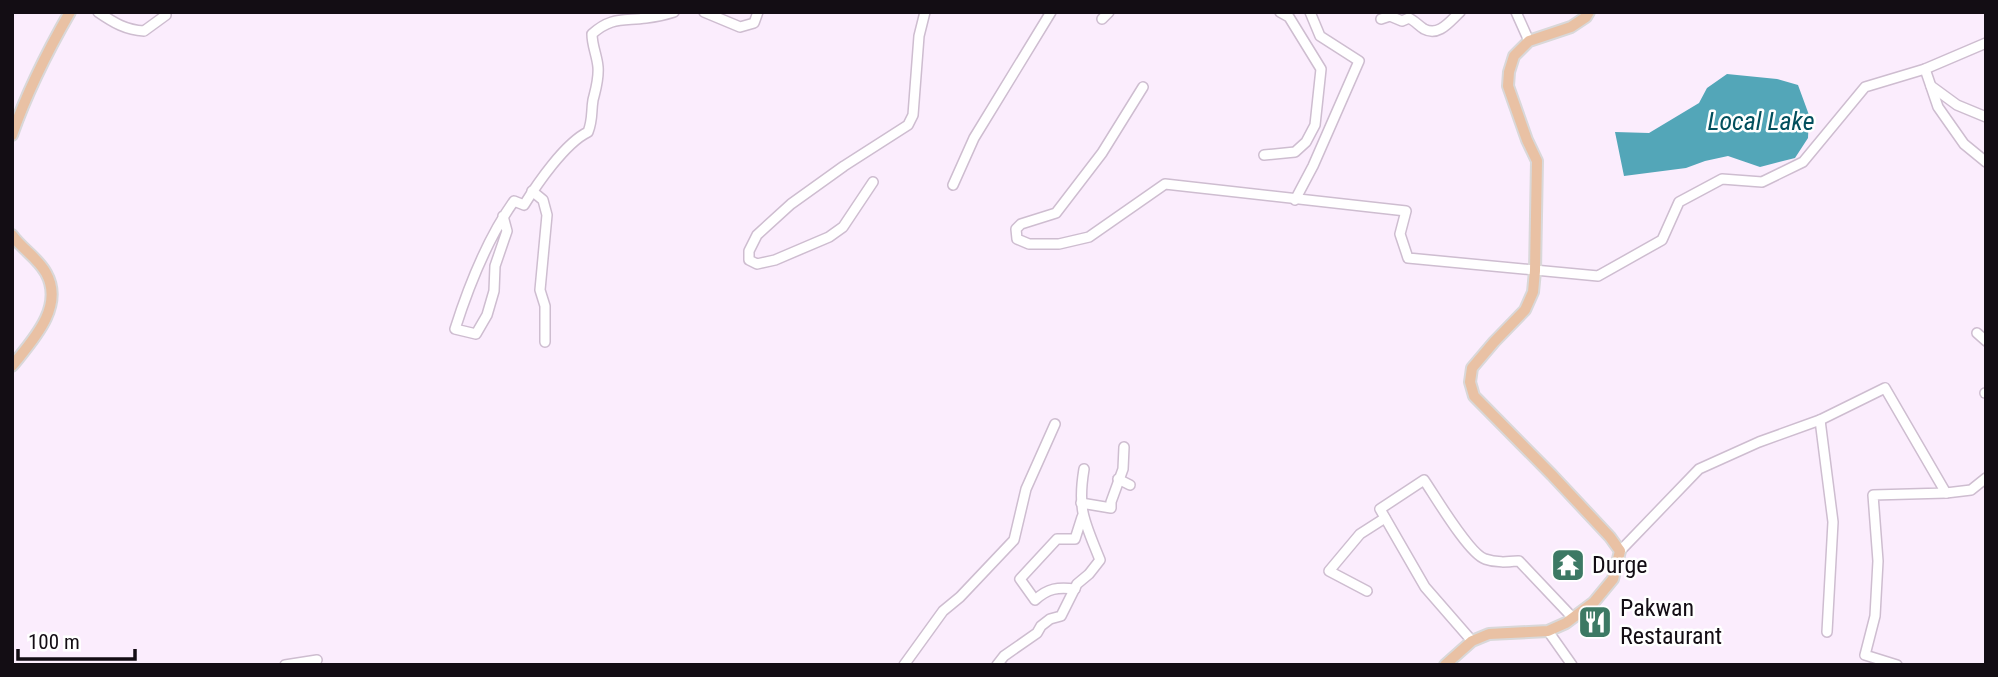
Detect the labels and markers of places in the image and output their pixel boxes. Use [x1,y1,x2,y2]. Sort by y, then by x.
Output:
temple icon: Durge [1549,546,1587,584]
place label: Durge [1592,551,1647,579]
place label: Pakwan Restaurant [1620,594,1722,650]
restaurant icon: Pakwan Restaurant [1576,603,1614,641]

